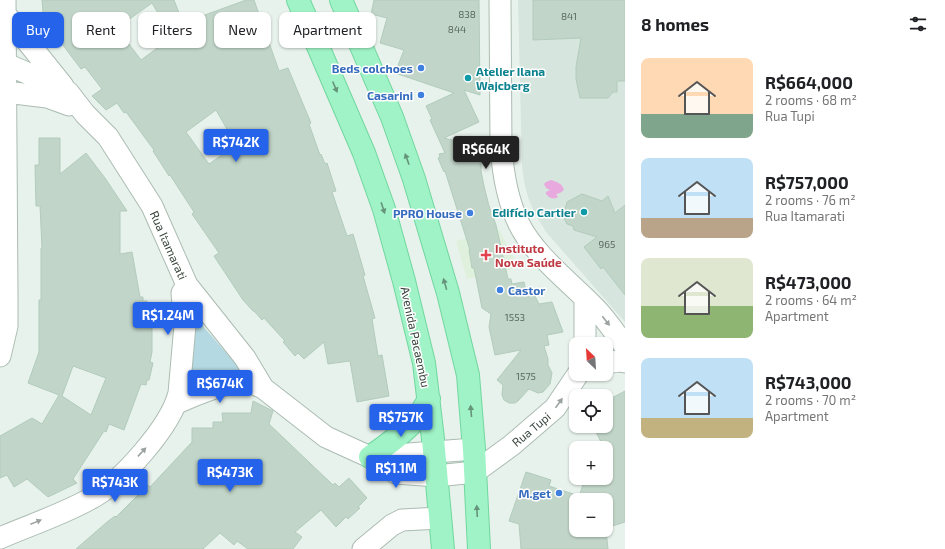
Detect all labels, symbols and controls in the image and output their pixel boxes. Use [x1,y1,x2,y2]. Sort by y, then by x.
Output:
house number: 838 [458,8,476,20]
house number: 841 [561,10,577,22]
chip: Buy [12,12,64,48]
chip: Rent [72,12,130,48]
chip: Filters [138,12,206,48]
chip: New [214,12,271,48]
chip: Apartment [279,12,376,48]
icon: filters [907,13,929,35]
text: 8 homes [641,14,709,34]
house number: 844 [448,23,466,35]
place label: Beds colchoes [332,61,413,75]
marker: Beds colchoes [416,63,426,73]
place label: Atelier Ilana Wajcberg [476,64,545,93]
text: R$664,000 [765,72,853,92]
marker: Atelier Ilana Wajcberg [463,73,473,83]
icon: home [673,74,721,122]
one-way arrow [333,82,339,94]
place label: Casarini [367,88,413,102]
marker: Casarini [416,90,426,100]
text: 2 rooms · 68 m² [765,92,857,108]
text: Rua Tupi [765,108,815,124]
pin: R$742K [203,129,269,163]
text: R$742K [213,134,259,150]
pin: R$664K [453,136,519,170]
text: R$664K [462,141,510,157]
one-way arrow [404,153,410,165]
text: R$757,000 [765,172,849,192]
icon: home [673,174,721,222]
text: 2 rooms · 76 m² [765,192,856,208]
one-way arrow [380,203,386,215]
place label: Edifício Cartier [492,205,576,219]
place label: PPRO House [393,206,462,220]
marker: Edifício Cartier [579,207,589,217]
street label: Rua Itamarati [148,208,190,282]
marker: PPRO House [465,208,475,218]
text: Rua Itamarati [765,208,845,224]
house number: 965 [599,238,615,250]
place label: Instituto Nova Saúde [495,241,562,269]
marker: Instituto Nova Saúde [480,249,492,261]
text: R$473,000 [765,272,852,292]
icon: home [673,274,721,322]
one-way arrow [442,277,448,289]
place label: Castor [508,283,545,297]
street label: Avenida Pacaembu [398,285,434,389]
marker: Castor [495,285,505,295]
text: 2 rooms · 64 m² [765,292,857,308]
pin: R$1.24M [131,302,205,336]
text: R$1.24M [142,307,194,323]
text: Apartment [765,308,829,324]
house number: 1553 [505,311,525,323]
one-way arrow [602,316,610,327]
north arrow [569,337,613,381]
map controls [569,337,613,537]
pin: R$674K [187,370,253,404]
house number: 1575 [516,370,536,382]
text: R$743,000 [765,372,852,392]
icon: home [673,374,721,422]
text: R$674K [196,375,244,391]
button: locate [569,389,613,433]
text: 2 rooms · 70 m² [765,392,856,408]
one-way arrow [554,398,562,408]
pin: R$757K [368,404,434,438]
one-way arrow [467,405,474,417]
text: Apartment [765,408,829,424]
text: R$757K [378,409,424,425]
street label: Rua Tupi [509,409,553,449]
button: + [569,441,613,485]
one-way arrow [138,447,147,457]
pin: R$1.1M [363,455,429,489]
pin: R$473K [197,459,263,493]
text: R$1.1M [375,460,417,476]
text: R$473K [207,464,253,480]
pin: R$743K [82,469,148,503]
text: R$743K [92,474,138,490]
place label: M.get [518,486,551,500]
marker: M.get [554,488,564,498]
button: − [569,493,613,537]
one-way arrow [474,504,480,517]
one-way arrow [30,519,42,525]

